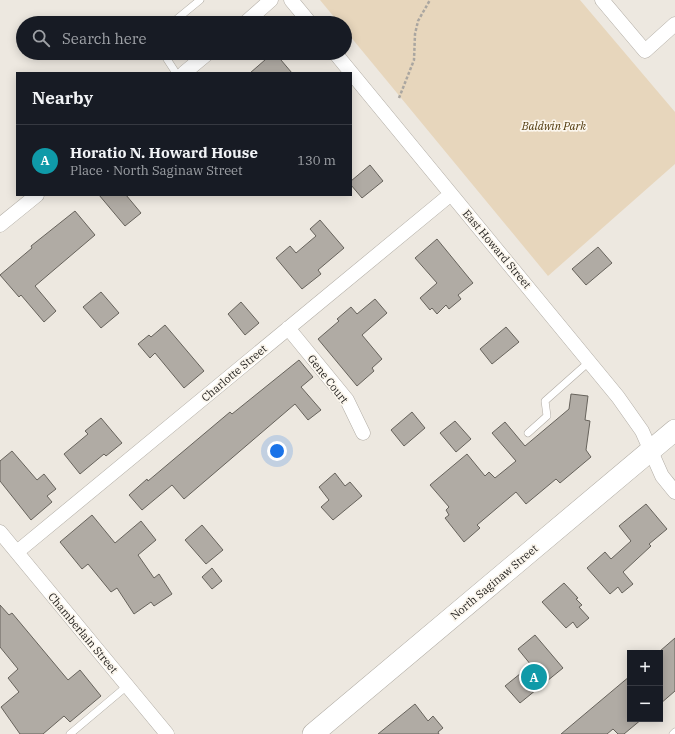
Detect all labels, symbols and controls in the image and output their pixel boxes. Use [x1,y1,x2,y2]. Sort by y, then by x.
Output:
search box [16,16,352,60]
icon: search [30,27,52,49]
text: Search here [62,29,147,48]
text: Nearby [32,87,93,109]
park label: Baldwin Park [521,119,586,133]
text: Horatio N. Howard House [70,143,258,162]
text: A [40,152,50,169]
text: 130 m [297,152,336,169]
text: Place · North Saginaw Street [70,162,243,179]
street label: East Howard Street [460,207,534,292]
street label: Charlotte Street [198,341,270,405]
street label: Gene Court [305,352,352,406]
your location [267,441,287,461]
street label: North Saginaw Street [447,541,541,623]
street label: Chamberlain Street [45,590,121,676]
map controls [627,650,663,722]
button: + [627,650,663,686]
pin: A [521,662,547,692]
button: − [627,686,663,722]

